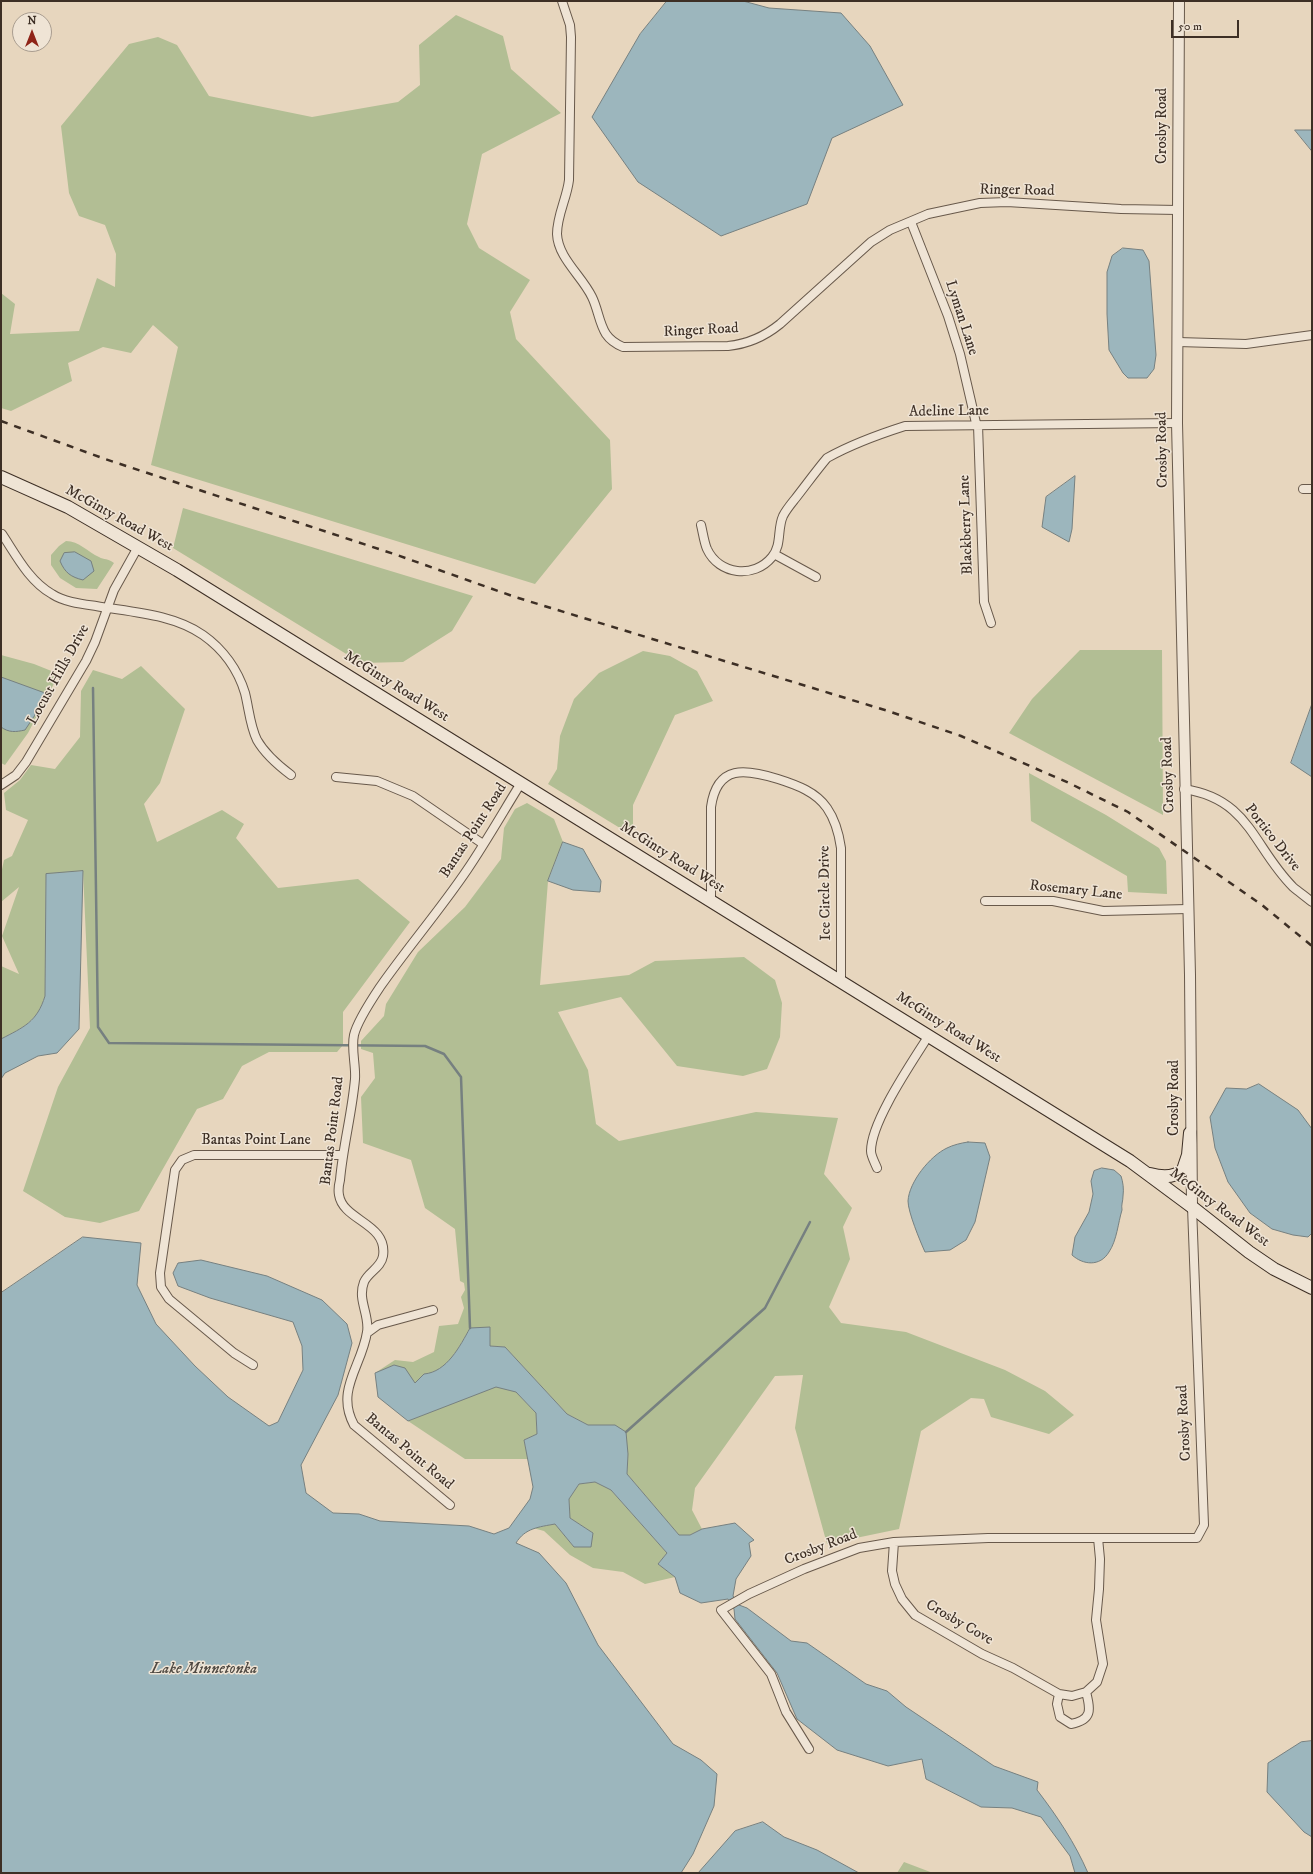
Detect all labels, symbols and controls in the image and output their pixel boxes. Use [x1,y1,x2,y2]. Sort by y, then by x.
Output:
north arrow [12,12,52,52]
scale bar [1173,12,1241,38]
text: N [27,14,37,28]
text: 50 m [1178,19,1202,34]
street label: Crosby Road [1154,88,1172,164]
street label: Ringer Road [979,181,1055,201]
street label: Lyman Lane [940,278,982,358]
street label: Ringer Road [663,320,739,342]
street label: Adeline Lane [909,402,989,422]
street label: Crosby Road [1153,412,1173,488]
street label: Blackberry Lane [956,475,978,575]
street label: McGinty Road West [62,482,176,556]
street label: Locust Hills Drive [24,622,94,728]
street label: McGinty Road West [340,647,452,727]
street label: Crosby Road [1159,737,1179,813]
street label: Bantas Point Road [437,780,511,882]
street label: Portico Drive [1240,801,1304,875]
street label: McGinty Road West [616,818,728,898]
street label: Ice Circle Drive [816,845,836,941]
street label: Rosemary Lane [1029,877,1123,905]
street label: McGinty Road West [892,988,1004,1068]
street label: Crosby Road [1166,1060,1184,1136]
street label: Bantas Point Road [317,1076,349,1186]
street label: Bantas Point Lane [201,1132,311,1150]
street label: McGinty Road West [1165,1165,1273,1251]
street label: Crosby Road [1174,1384,1196,1462]
street label: Bantas Point Road [361,1410,457,1494]
street label: Crosby Road [782,1526,860,1570]
street label: Crosby Cove [922,1596,996,1650]
water label: Lake Minnetonka [151,1660,257,1680]

